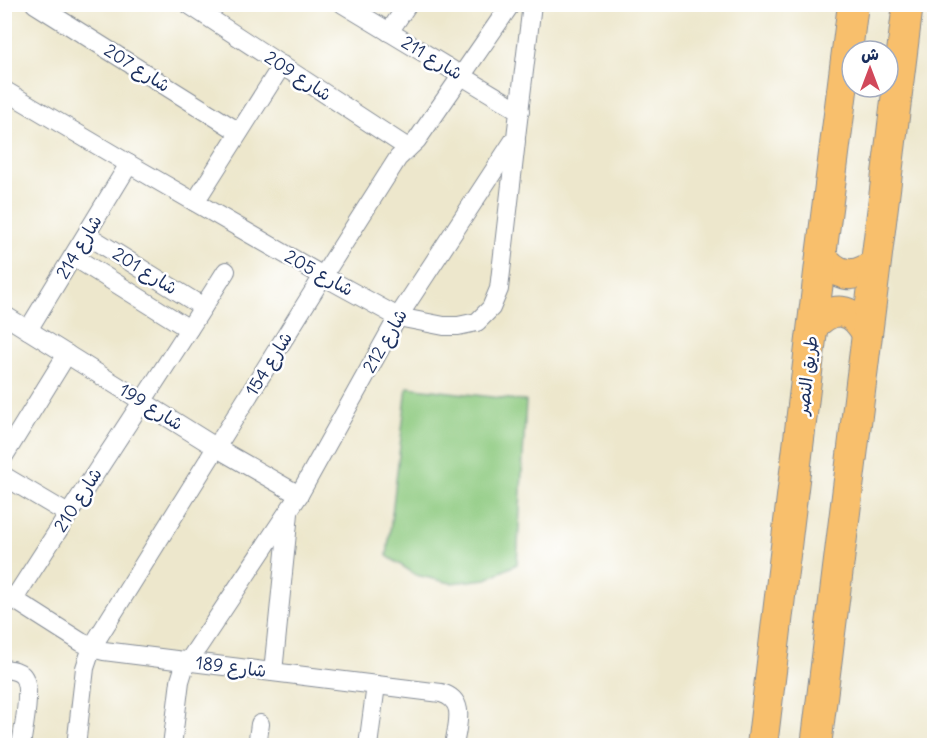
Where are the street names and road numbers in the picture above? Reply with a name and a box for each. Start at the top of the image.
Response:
street label: شارع 211 [397,30,467,86]
street label: شارع 207 [99,38,175,98]
street label: شارع 209 [260,45,336,107]
street label: شارع 214 [51,211,107,283]
street label: شارع 201 [108,242,182,300]
street label: شارع 205 [280,244,358,302]
street label: شارع 212 [357,305,413,377]
street label: شارع 154 [240,327,298,401]
street label: طريق النصر [790,334,823,418]
street label: شارع 199 [114,378,188,436]
street label: شارع 210 [48,463,108,537]
street label: شارع 189 [194,651,268,683]

